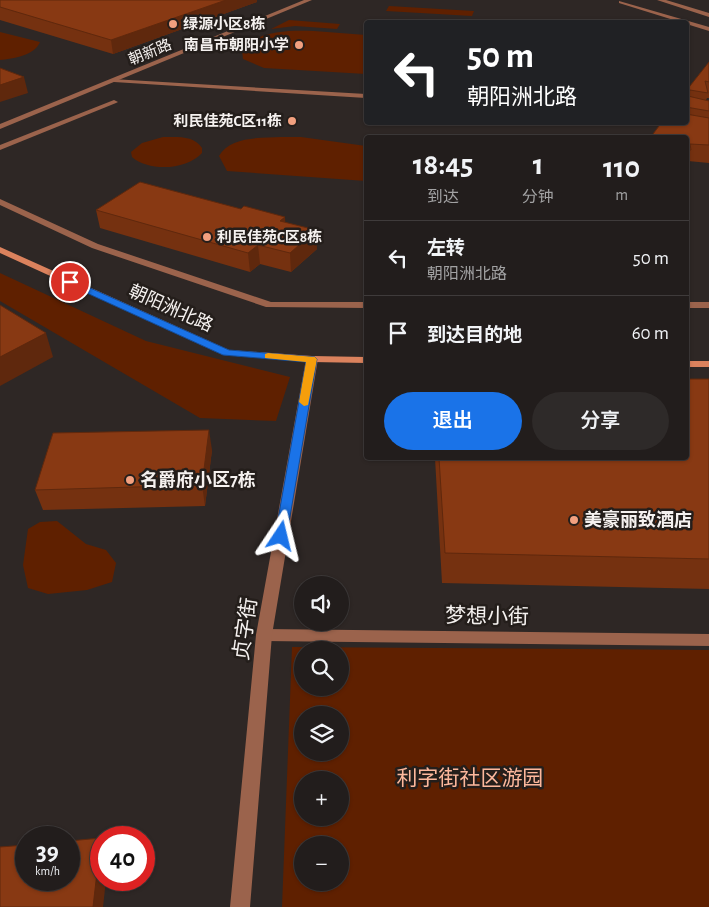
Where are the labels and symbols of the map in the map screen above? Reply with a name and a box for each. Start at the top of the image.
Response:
place label: 绿源小区8栋 [183,15,265,32]
marker: 绿源小区8栋 [167,18,179,30]
street label: 朝新路 [126,36,174,68]
place label: 南昌市朝阳小学 [184,36,289,53]
marker: 南昌市朝阳小学 [293,39,305,51]
place label: 利民佳苑C区11栋 [173,112,282,129]
marker: 利民佳苑C区11栋 [286,115,298,127]
place label: 利民佳苑C区8栋 [217,228,322,245]
marker: 利民佳苑C区8栋 [201,231,213,243]
pin [49,261,91,303]
street label: 朝阳洲北路 [126,281,216,335]
place label: 名爵府小区7栋 [140,470,256,490]
marker: 名爵府小区7栋 [124,474,136,486]
position arrow [254,509,306,561]
place label: 美豪丽致酒店 [584,509,692,530]
marker: 美豪丽致酒店 [568,514,580,526]
street label: 贞字街 [230,596,260,662]
street label: 梦想小街 [445,604,529,628]
park label: 利字街社区游园 [397,767,544,789]
speed limit sign: 40 [90,826,155,891]

